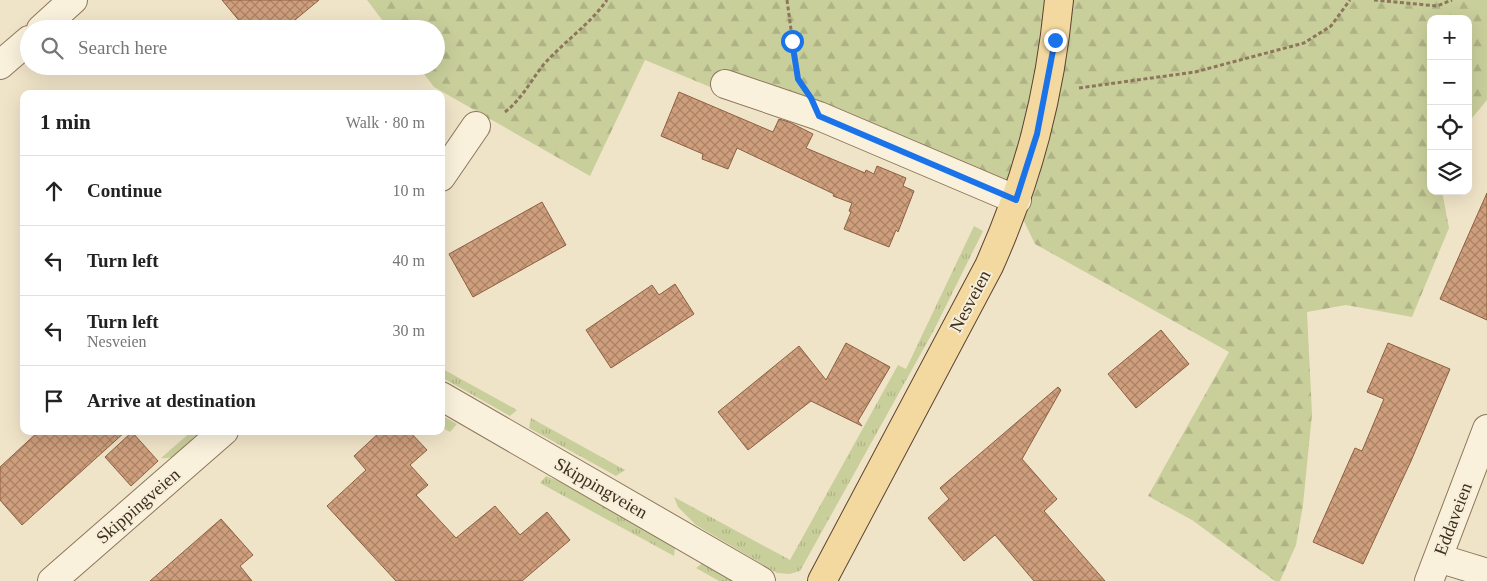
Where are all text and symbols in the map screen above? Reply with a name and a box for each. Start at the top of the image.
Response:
map controls [1427,15,1472,195]
button: + [1427,15,1472,60]
search box [20,20,445,75]
route end [1044,29,1067,52]
route start [781,30,804,53]
icon: search [38,34,66,62]
text: Search here [78,37,167,58]
button: − [1427,60,1472,105]
button: locate [1427,105,1472,150]
text: 1 min [40,110,91,134]
text: Walk · 80 m [346,114,425,131]
button: layers [1427,150,1472,195]
icon: ahead [40,177,68,205]
text: Continue [87,180,162,201]
text: 10 m [393,182,425,199]
icon: left [40,247,68,275]
text: Turn left [87,250,159,271]
text: 40 m [393,252,425,269]
street label: Nesveien [945,267,995,335]
text: Turn left [87,311,159,332]
icon: left [40,317,68,345]
text: 30 m [393,322,425,339]
text: Nesveien [87,333,147,350]
icon: arrive [40,387,68,415]
text: Arrive at destination [87,390,256,411]
street label: Skippingveien [551,453,651,523]
street label: Skippingveien [92,464,184,548]
street label: Eddaveien [1430,480,1476,558]

